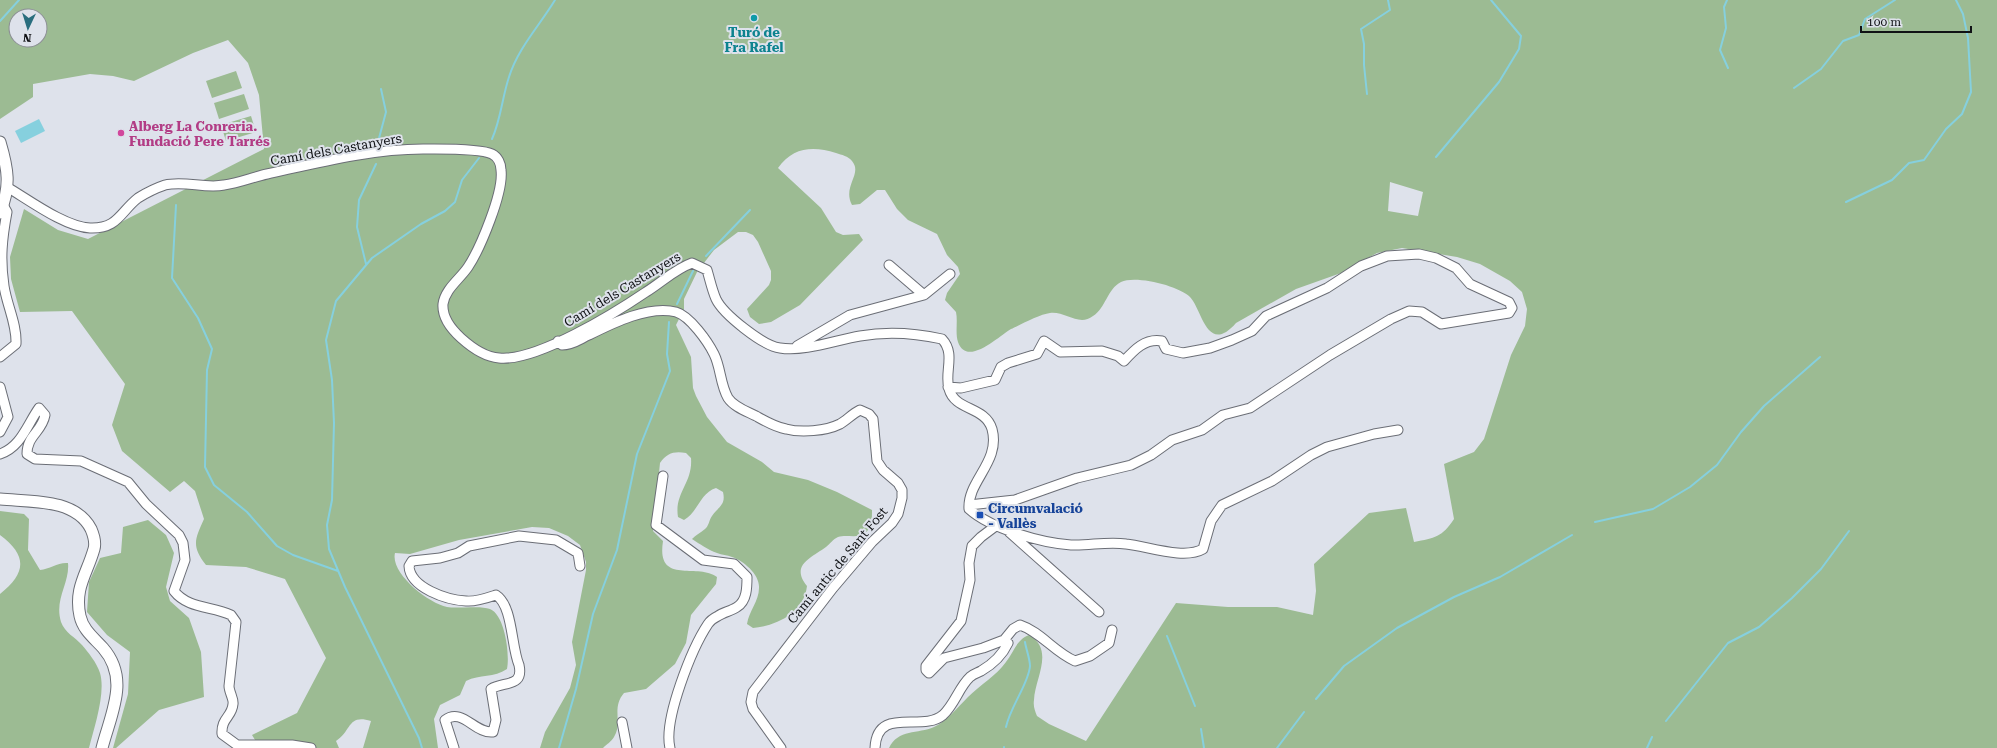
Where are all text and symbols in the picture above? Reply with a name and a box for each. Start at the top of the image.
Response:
north arrow [8,8,48,48]
scale bar [1861,8,1971,34]
marker: Turó de Fra Rafel [749,13,759,23]
text: 100 m [1867,15,1901,29]
place label: Turó de Fra Rafel [724,25,784,55]
text: N [22,31,32,44]
place label: Alberg La Conreria. Fundació Pere Tarrés [129,119,270,149]
marker: Alberg La Conreria. Fundació Pere Tarrés [116,128,126,138]
street label: Camí dels Castanyers [269,131,403,168]
street label: Camí dels Castanyers [561,249,683,330]
place label: Circumvalació - Vallès [988,501,1083,531]
street label: Camí antic de Sant Fost [784,504,891,627]
marker: Circumvalació - Vallès [975,510,985,520]

